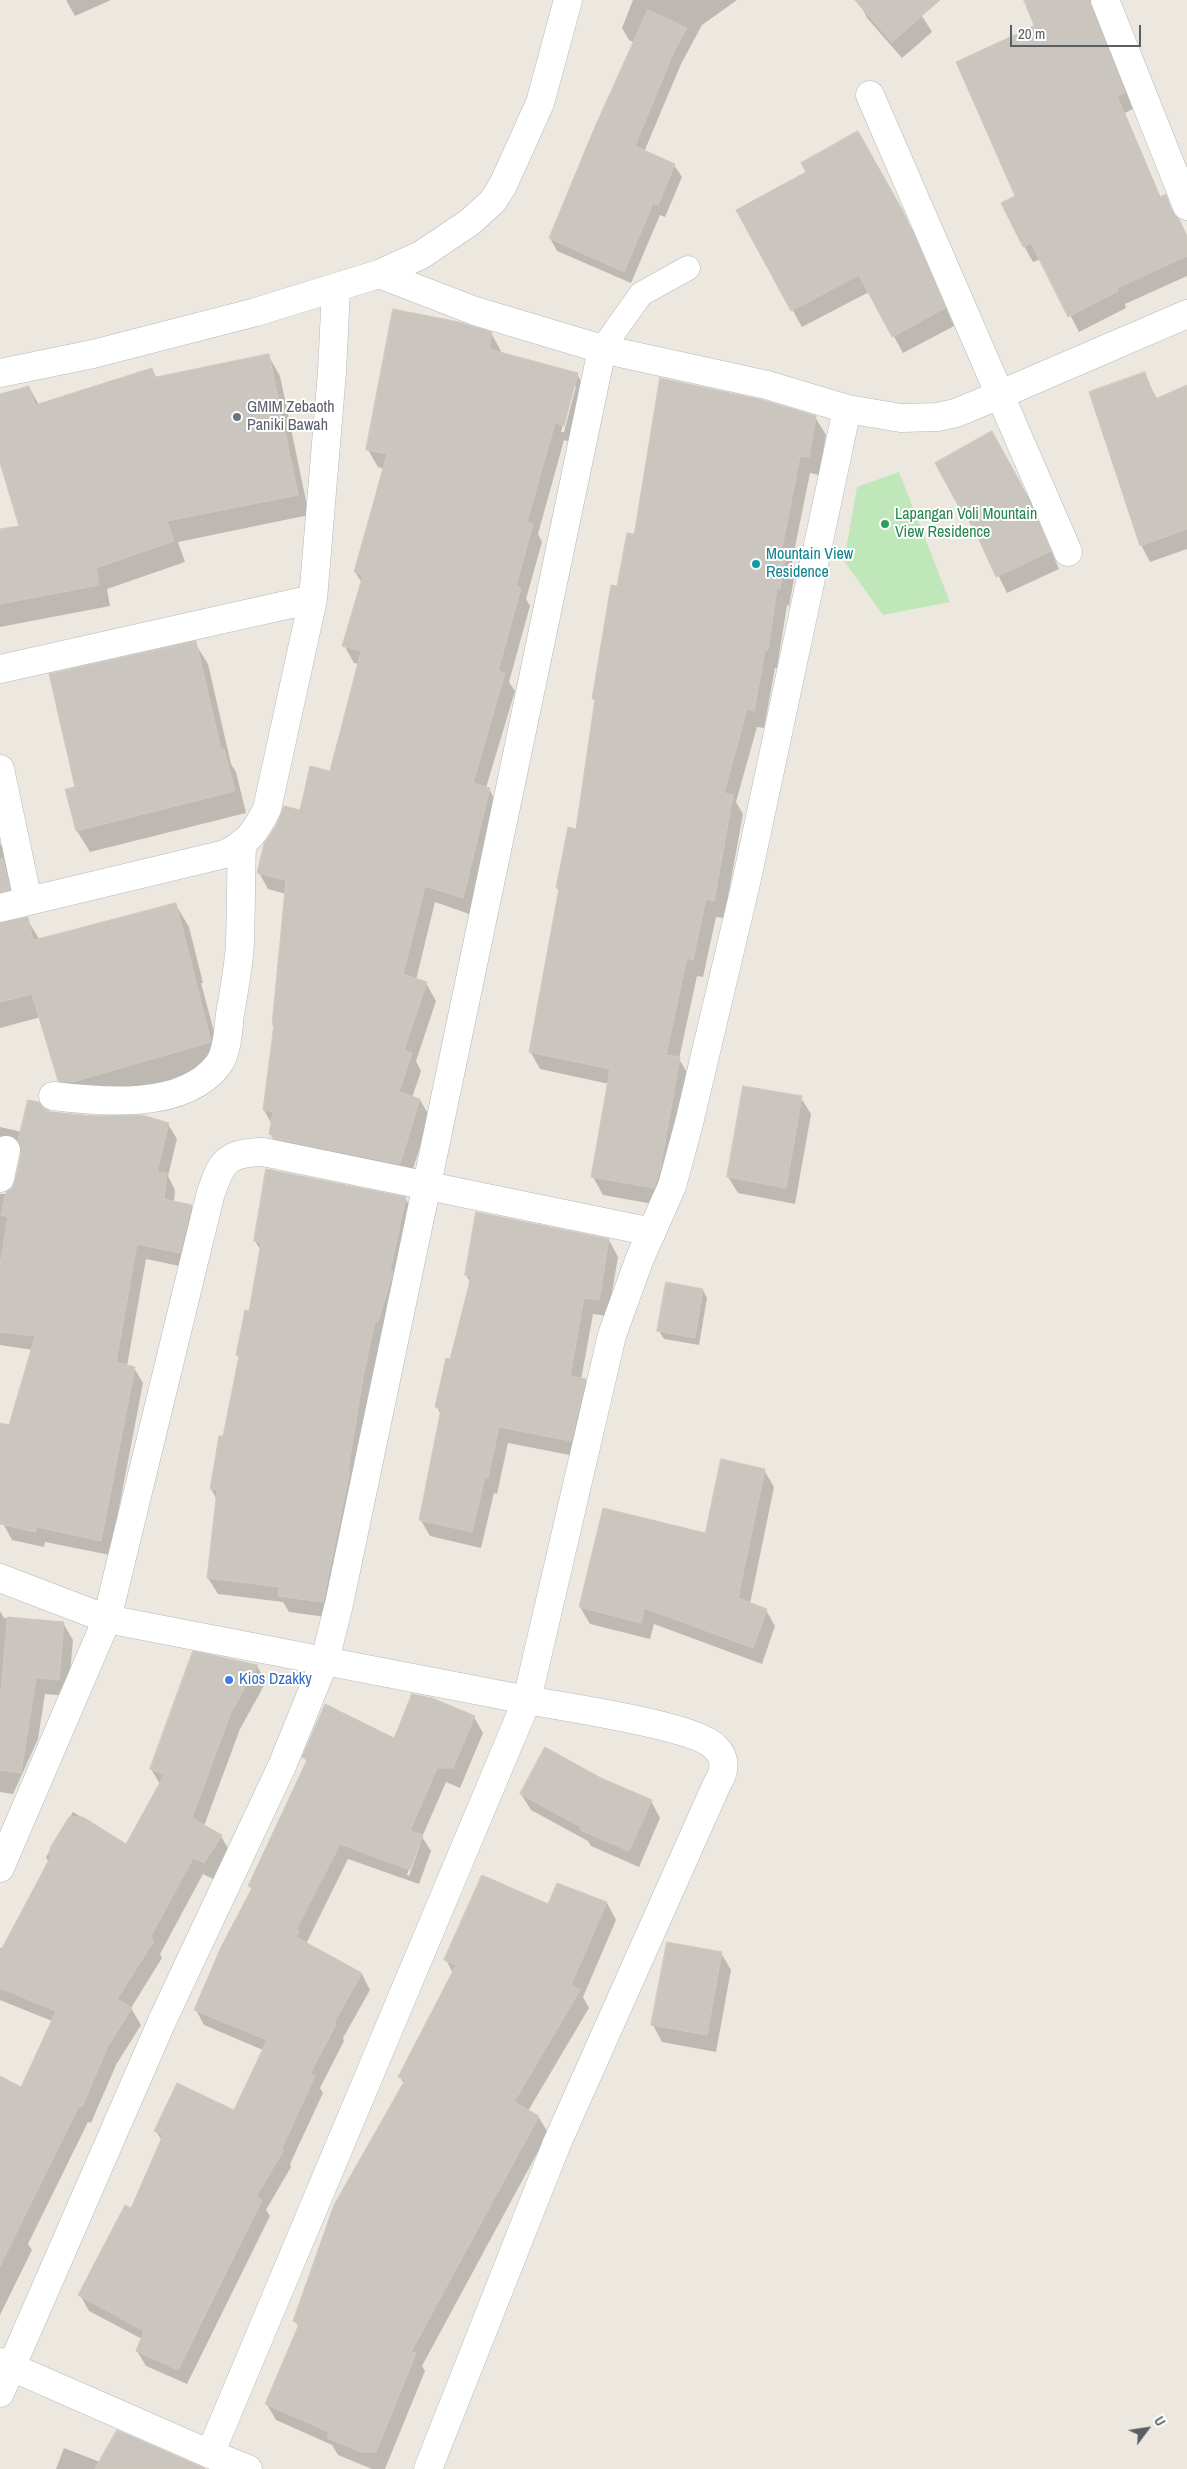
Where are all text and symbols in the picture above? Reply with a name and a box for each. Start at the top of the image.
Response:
scale bar [1012,15,1143,47]
text: 20 m [1018,23,1045,44]
place label: GMIM Zebaoth Paniki Bawah [247,398,335,436]
marker: GMIM Zebaoth Paniki Bawah [231,411,243,423]
place label: Lapangan Voli Mountain View Residence [895,505,1037,543]
marker: Lapangan Voli Mountain View Residence [879,518,891,530]
place label: Mountain View Residence [766,545,853,583]
marker: Mountain View Residence [750,558,762,570]
place label: Kios Dzakky [239,1670,312,1690]
marker: Kios Dzakky [223,1674,235,1686]
north arrow [1122,2404,1172,2454]
text: U [1150,2413,1170,2429]

